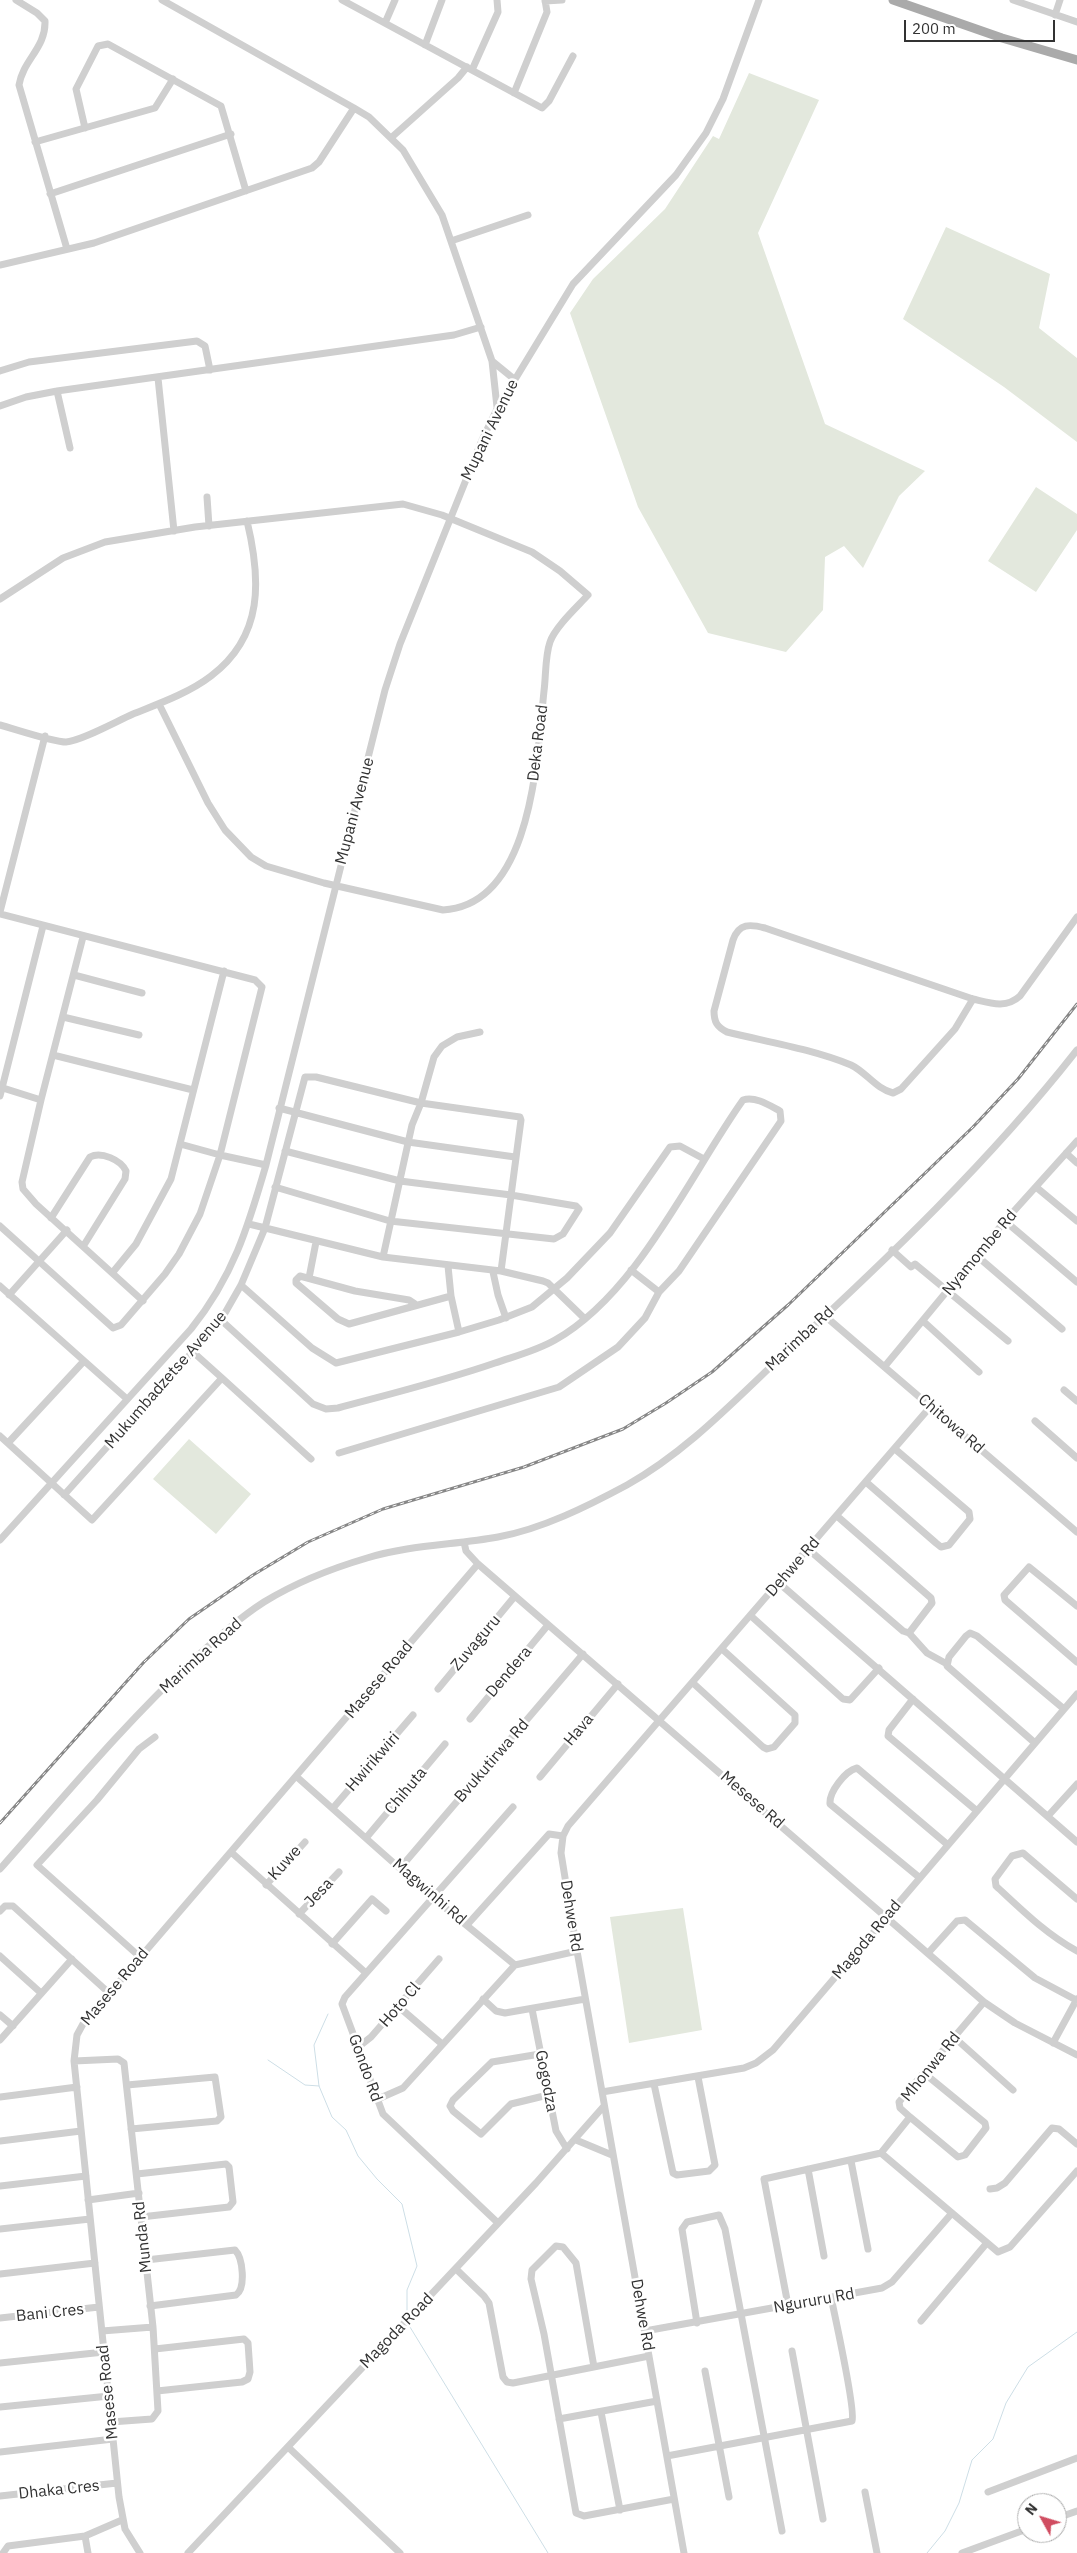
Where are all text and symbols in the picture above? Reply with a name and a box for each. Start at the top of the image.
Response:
scale bar [907,10,1058,42]
text: 200 m [912,19,956,38]
street label: Mupani Avenue [457,376,523,484]
street label: Deka Road [524,704,552,782]
street label: Mupani Avenue [331,755,379,867]
street label: Nyamombe Rd [939,1206,1021,1300]
street label: Marimba Rd [762,1303,838,1375]
street label: Mukumbadzetse Avenue [101,1307,231,1453]
street label: Chitowa Rd [914,1390,988,1458]
street label: Dehwe Rd [762,1533,824,1601]
street label: Zuvaguru [447,1611,505,1675]
street label: Marimba Road [156,1614,246,1698]
street label: Masese Road [341,1637,417,1723]
street label: Dendera [482,1642,536,1702]
street label: Hava [560,1710,598,1750]
street label: Bvukutirwa Rd [451,1715,533,1807]
street label: Hwirikwiri [342,1729,404,1795]
street label: Chihuta [381,1764,431,1818]
street label: Mesese Rd [716,1767,788,1833]
street label: Kuwe [264,1842,306,1884]
street label: Magwinhi Rd [388,1855,470,1929]
street label: Jesa [301,1874,337,1912]
street label: Dehwe Rd [556,1879,586,1953]
street label: Magoda Road [828,1897,906,1983]
street label: Masese Road [77,1944,153,2030]
street label: Hoto Cl [375,1979,425,2031]
street label: Mhonwa Rd [897,2028,965,2106]
street label: Gondo Rd [344,2032,386,2104]
street label: Gogodza [531,2048,561,2114]
street label: Munda Rd [130,2200,156,2274]
street label: Dehwe Rd [626,2278,658,2352]
street label: Ngururu Rd [772,2284,856,2318]
street label: Magoda Road [356,2289,438,2373]
street label: Bani Cres [15,2300,85,2326]
street label: Masese Road [93,2344,123,2440]
street label: Dhaka Cres [18,2476,100,2504]
north arrow [1017,2493,1067,2543]
text: N [1021,2500,1041,2519]

